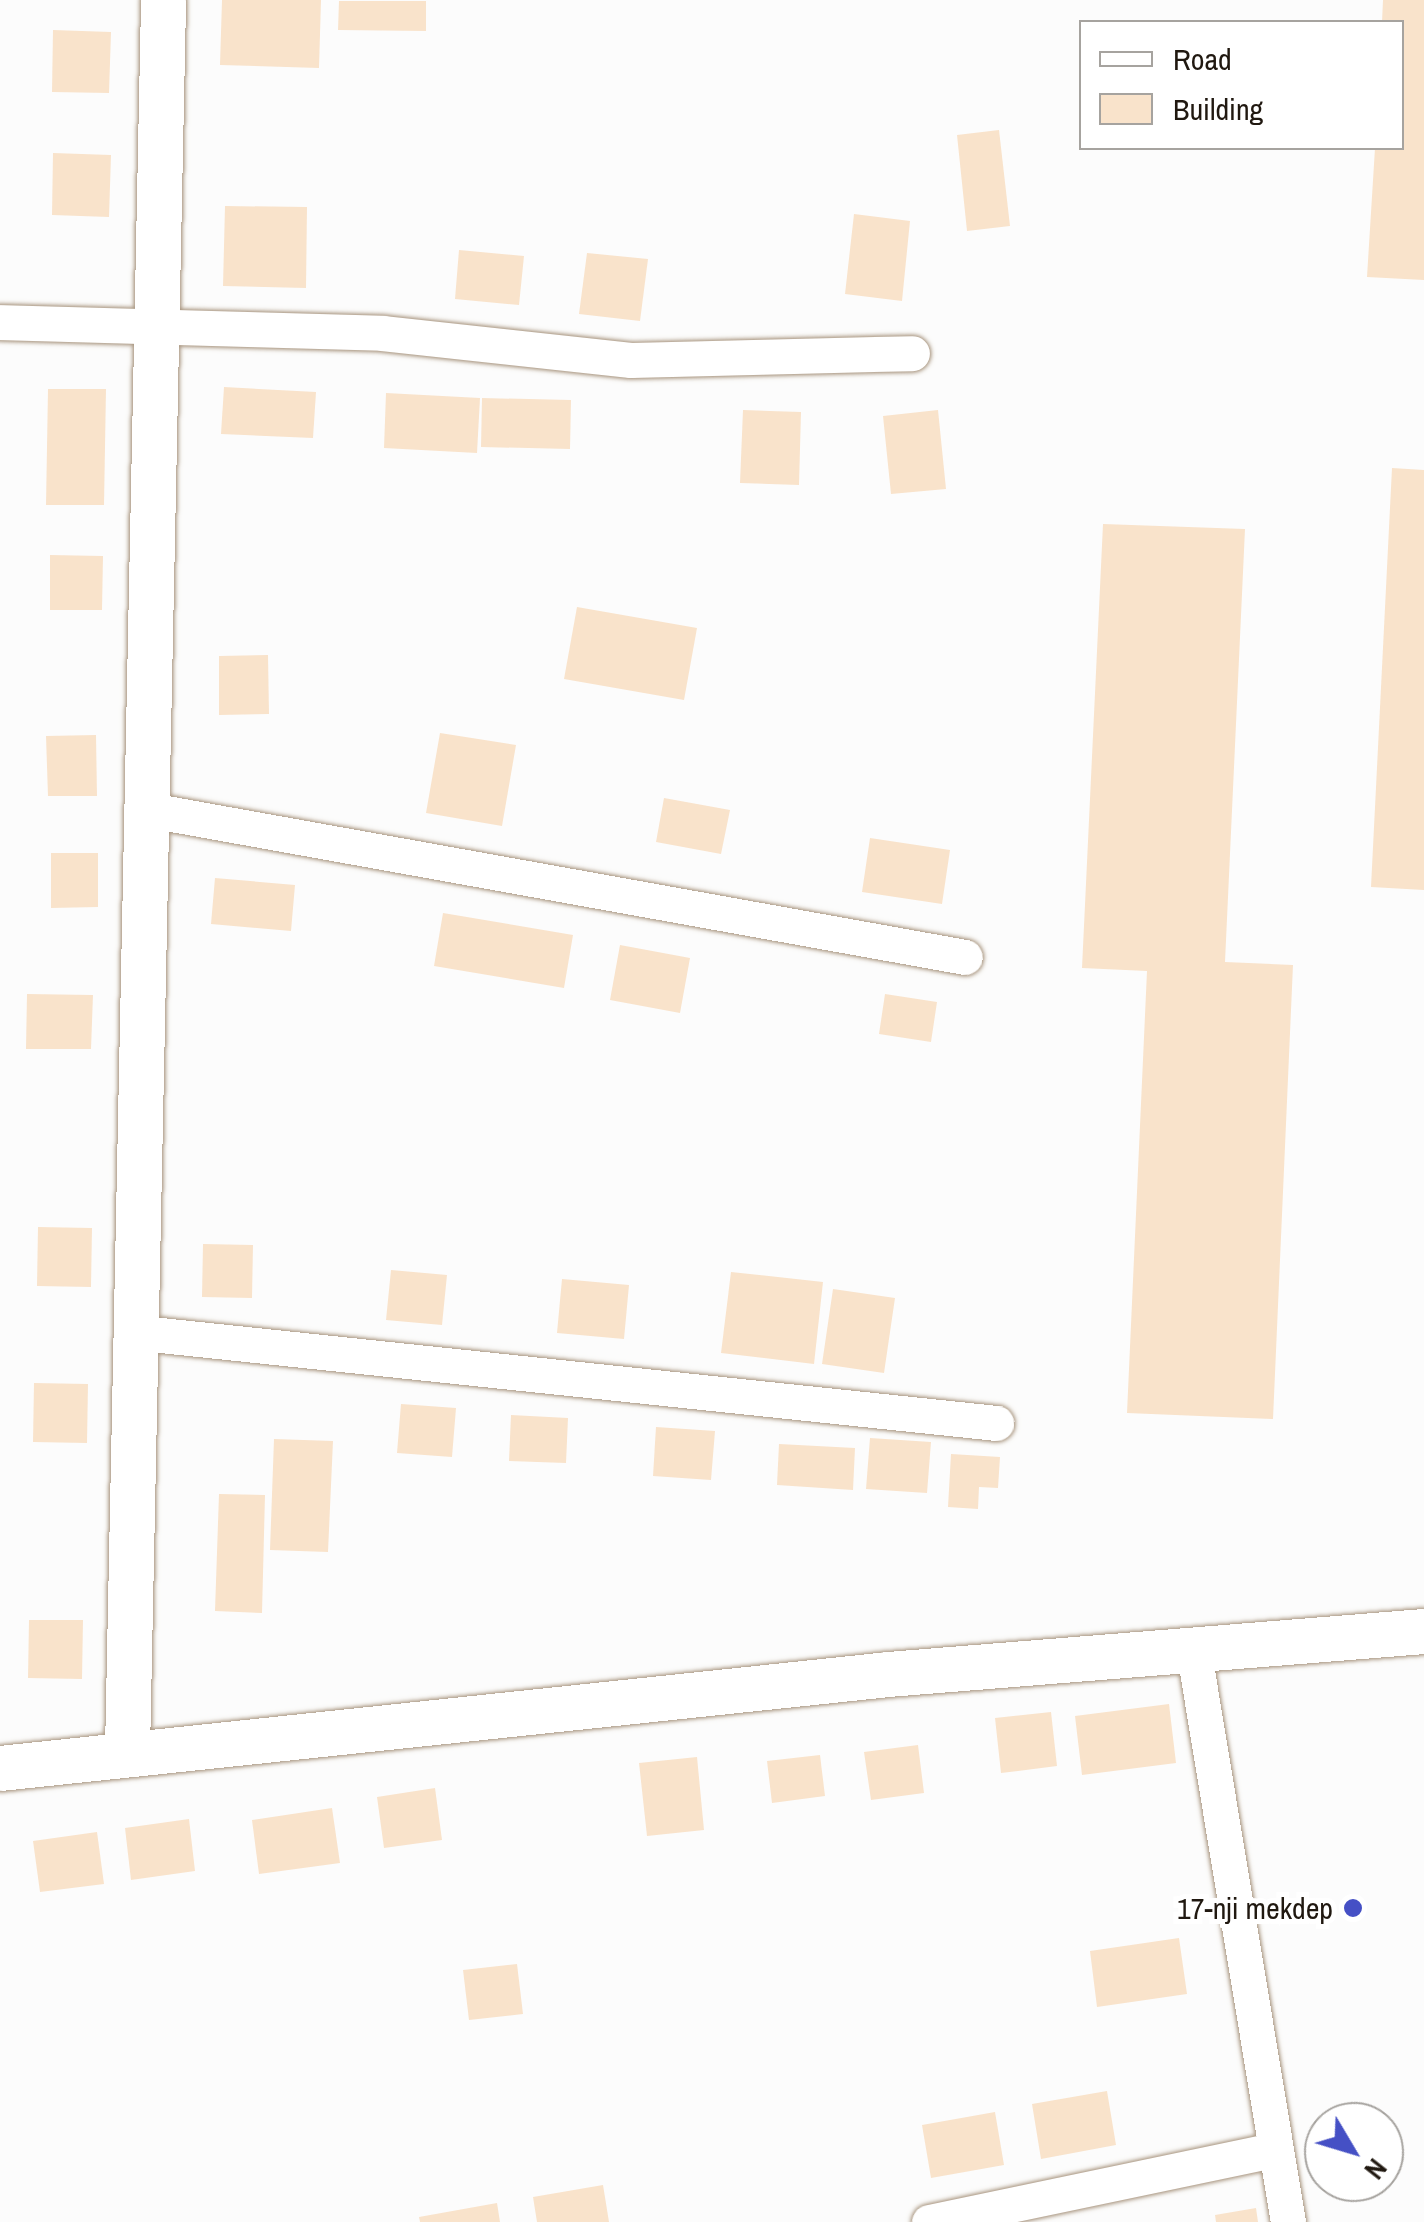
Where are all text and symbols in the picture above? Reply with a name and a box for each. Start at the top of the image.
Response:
legend [1079,20,1404,150]
text: Road [1173,39,1232,79]
text: Building [1173,89,1263,129]
place label: 17-nji mekdep [1177,1890,1333,1926]
marker: 17-nji mekdep [1342,1897,1364,1919]
north arrow [1304,2102,1404,2202]
text: N [1356,2151,1396,2187]

